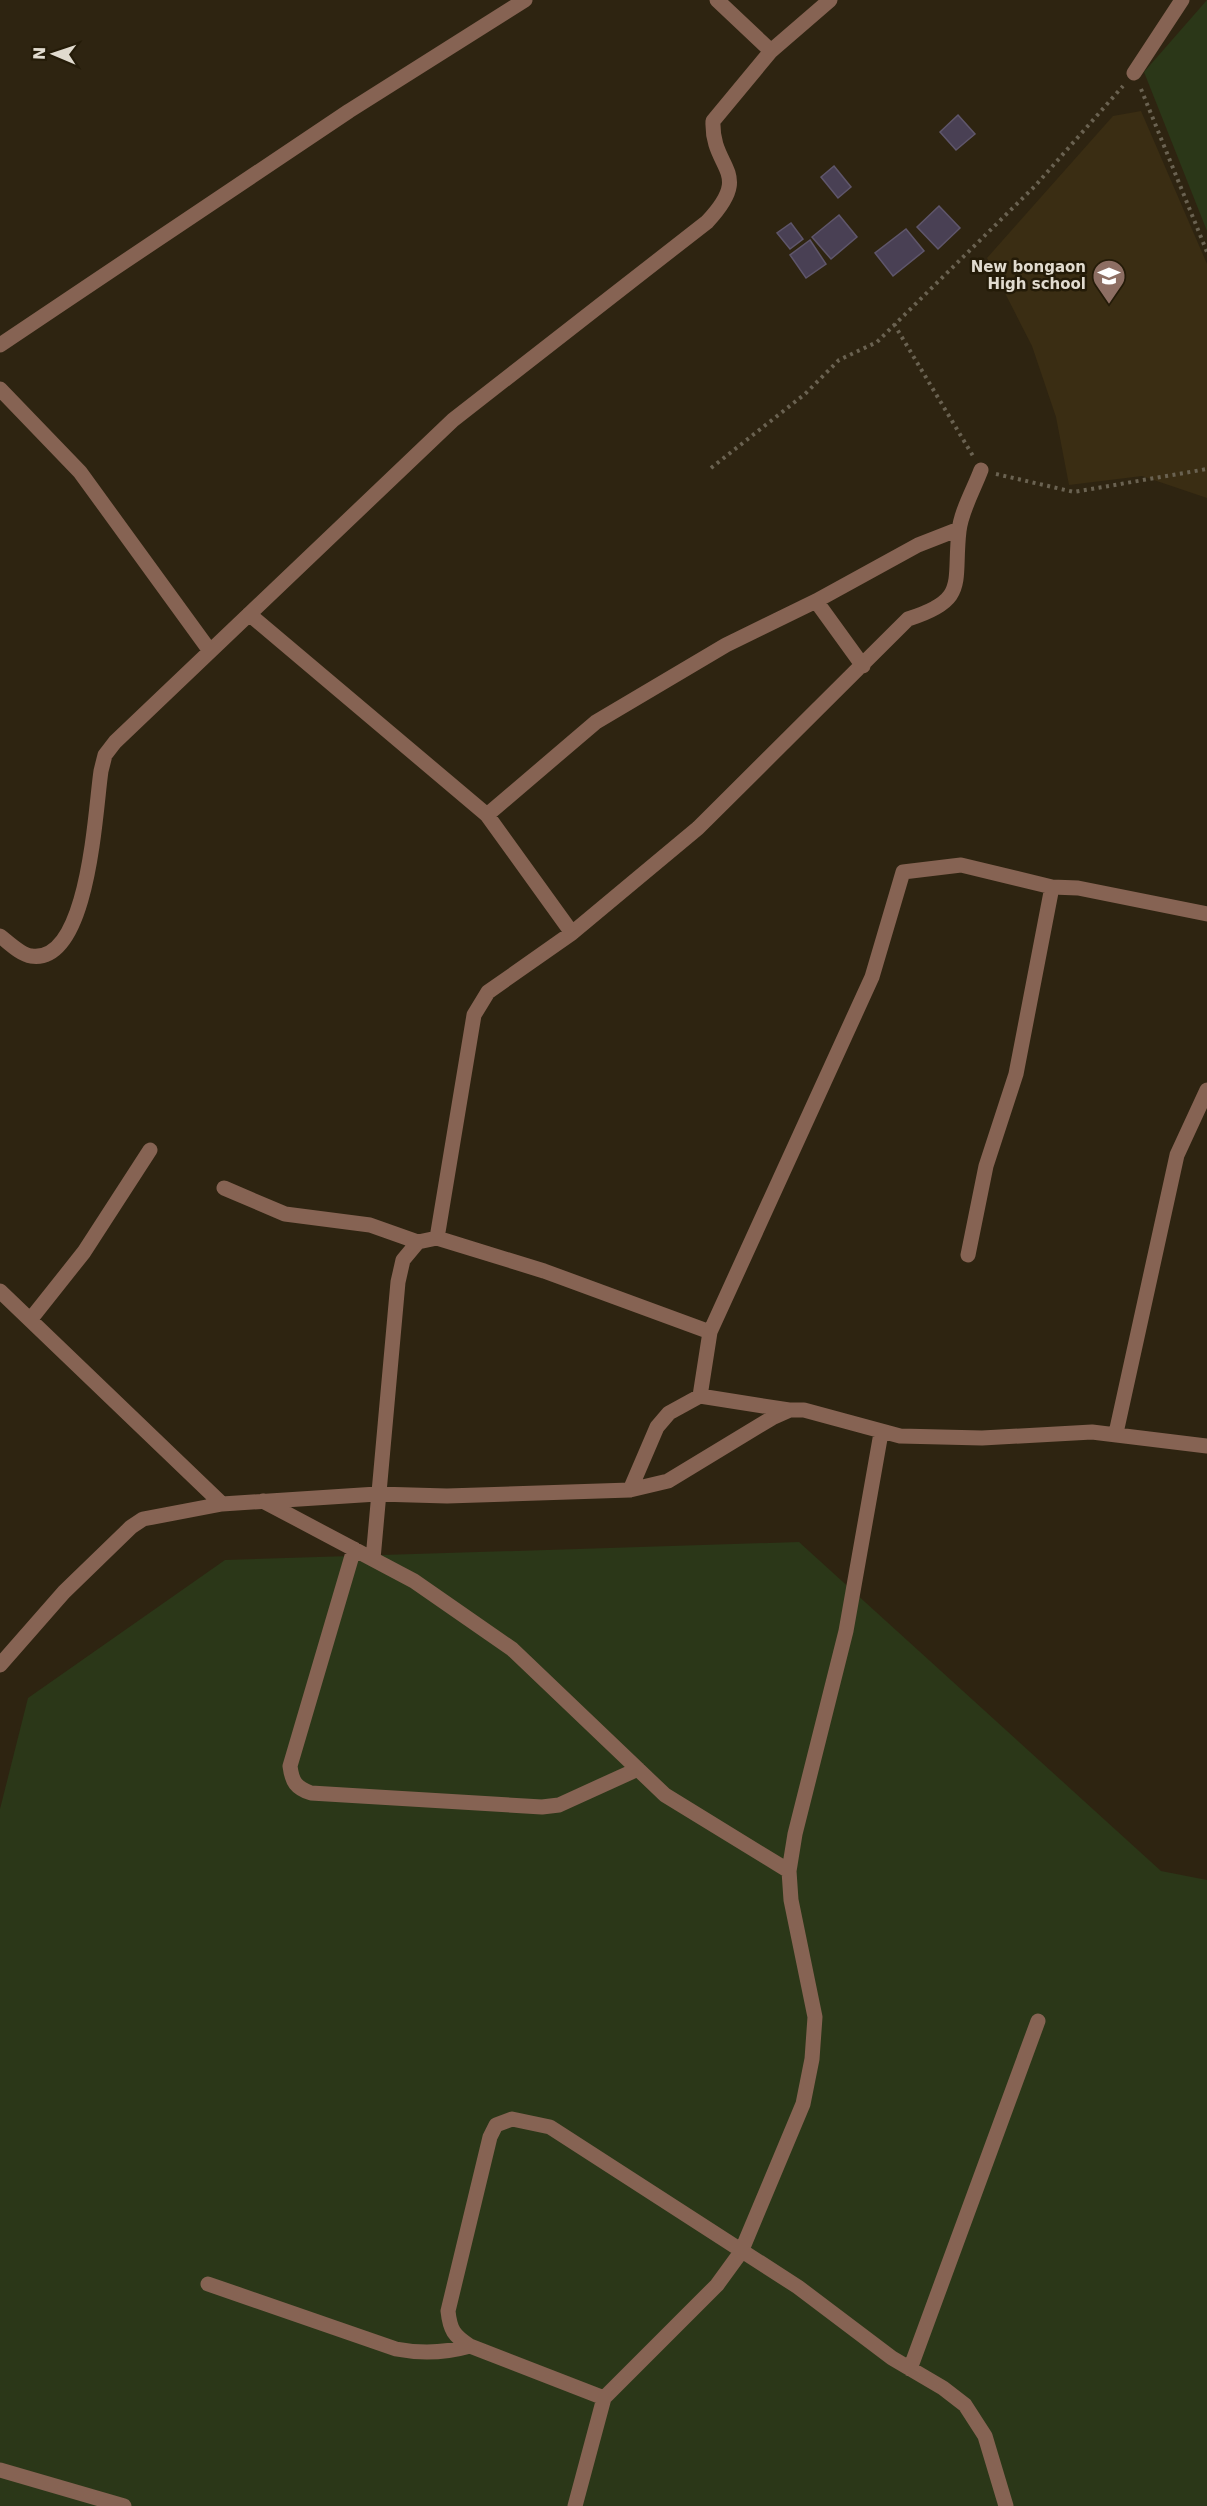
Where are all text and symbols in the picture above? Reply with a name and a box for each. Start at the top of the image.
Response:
north arrow [24,24,84,84]
text: N [30,46,49,61]
place label: New bongaon High school [971,258,1086,293]
school or university icon: New bongaon High school [1091,258,1127,305]

